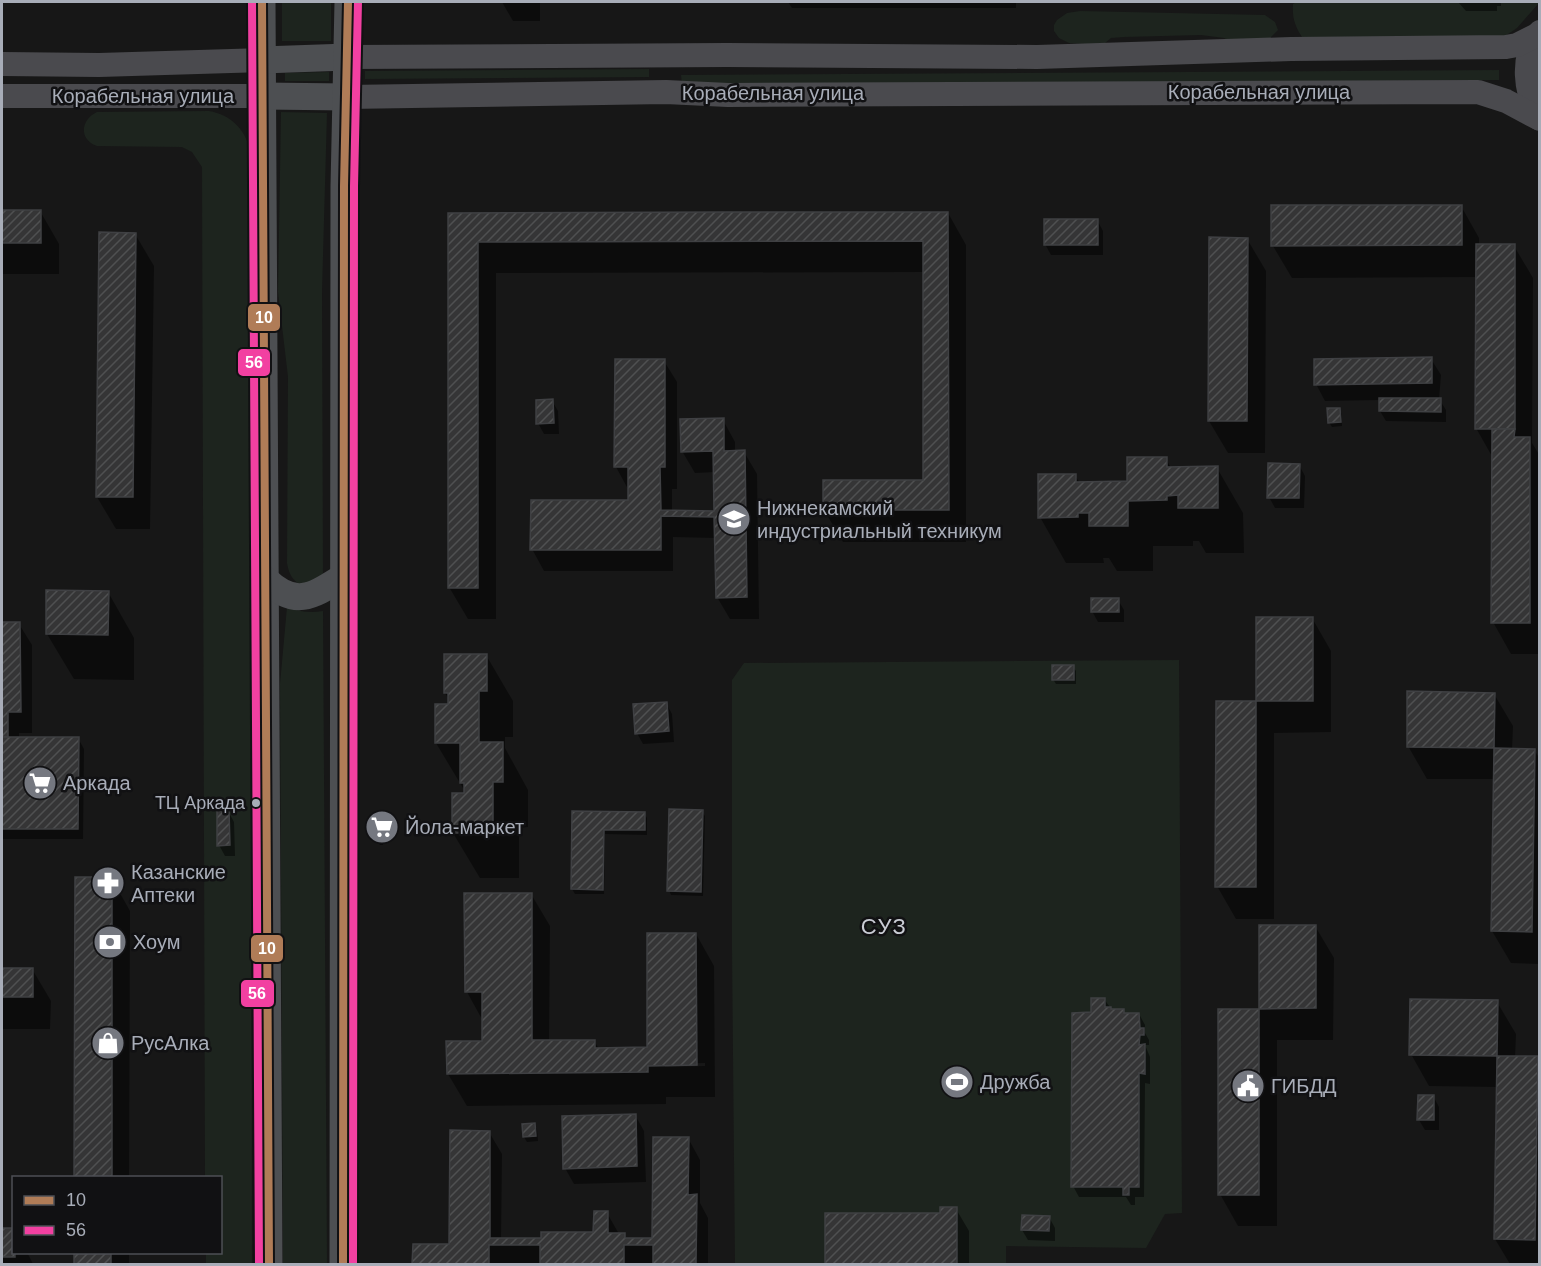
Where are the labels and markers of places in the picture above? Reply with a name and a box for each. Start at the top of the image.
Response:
place label: Нижнекамский индустриальный техникум [757,497,1002,542]
school or university icon: Нижнекамский индустриальный техникум [716,501,752,537]
supermarket icon: Аркада [22,765,58,801]
place label: Аркада [63,772,131,794]
place label: ТЦ Аркада [155,793,246,813]
marker: ТЦ Аркада [250,797,262,809]
supermarket icon: Йола-маркет [364,809,400,845]
place label: Йола-маркет [405,815,524,838]
place label: Казанские Аптеки [131,861,226,906]
pharmacy icon: Казанские Аптеки [90,865,126,901]
bank icon: Хоум [92,924,128,960]
place label: Хоум [133,931,181,953]
shop icon: РусАлка [90,1025,126,1061]
place label: РусАлка [131,1032,210,1054]
sports icon: Дружба [939,1064,975,1100]
public building icon: ГИБДД [1230,1068,1266,1104]
place label: Дружба [980,1071,1051,1093]
place label: ГИБДД [1271,1075,1337,1097]

